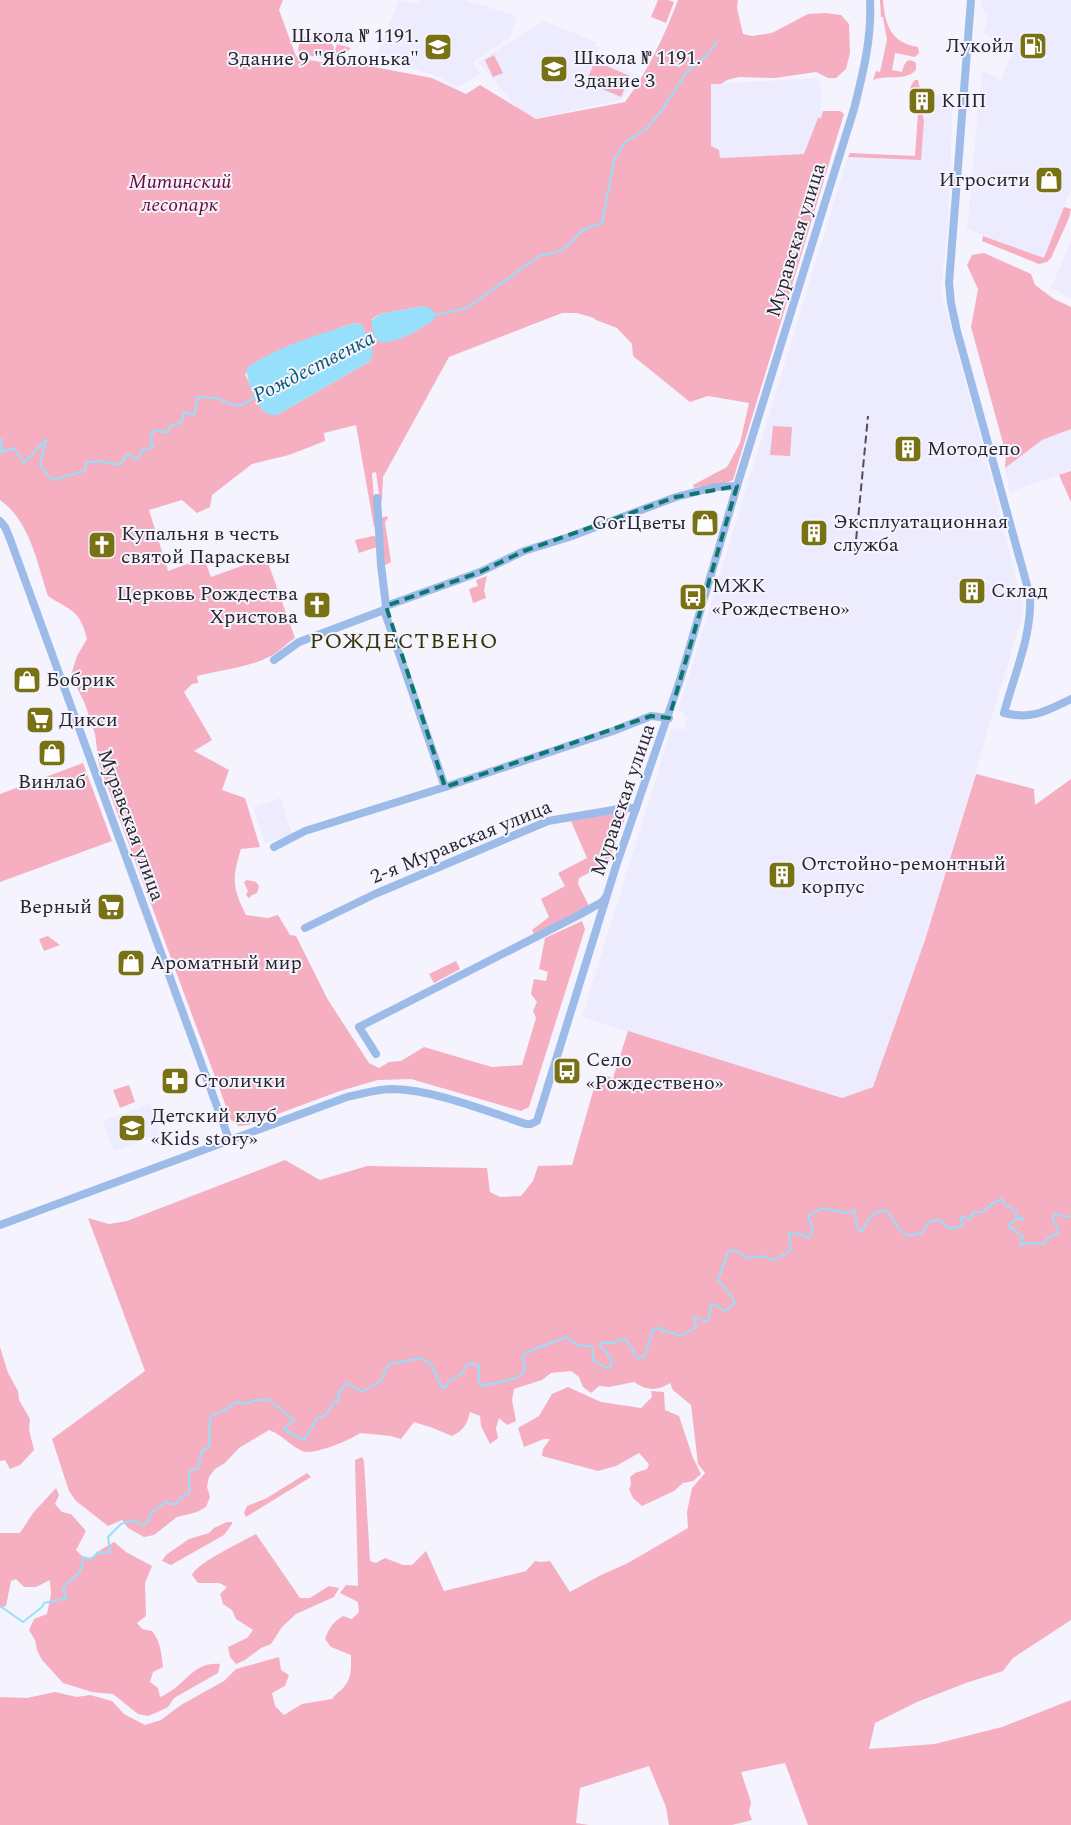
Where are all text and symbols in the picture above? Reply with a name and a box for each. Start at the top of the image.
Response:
place label: Школа № 1191. Здание 9 "Яблонька" [227,21,419,74]
place label: Лукойл [946,31,1014,61]
fuel station icon: Лукойл [1018,31,1048,61]
school or university icon: Школа № 1191. Здание 9 "Яблонька" [423,32,453,62]
place label: Школа № 1191. Здание 3 [573,43,701,96]
school or university icon: Школа № 1191. Здание 3 [539,54,569,84]
building icon: КПП [907,86,937,116]
place label: КПП [941,86,987,116]
street label: Муравская улица [758,159,834,321]
place label: Игросити [939,165,1030,195]
shop icon: Игросити [1034,165,1064,195]
park label: Митинский лесопарк [128,167,232,220]
water label: Рождественка [247,322,381,412]
building icon: Мотодепо [893,434,923,464]
place label: Мотодепо [927,434,1021,464]
place label: Эксплуатационная служба [833,507,1008,560]
place label: GorЦветы [592,508,686,538]
shop icon: GorЦветы [690,508,720,538]
building icon: Эксплуатационная служба [799,518,829,548]
place label: Купальня в честь святой Параскевы [121,519,290,572]
church icon: Купальня в честь святой Параскевы [87,530,117,560]
place label: МЖК «Рождествено» [712,571,850,624]
building icon: Склад [957,576,987,606]
place label: Склад [991,576,1048,606]
place label: Церковь Рождества Христова [117,579,298,632]
bus stop icon: МЖК «Рождествено» [678,582,708,612]
church icon: Церковь Рождества Христова [302,590,332,620]
district label: РОЖДЕСТВЕНО [309,625,499,658]
shop icon: Бобрик [12,665,42,695]
place label: Бобрик [46,665,116,695]
supermarket icon: Дикси [25,705,55,735]
place label: Дикси [59,705,118,735]
street label: Муравская улица [583,719,663,880]
shop icon: Винлаб [37,738,67,768]
street label: Муравская улица [90,745,172,905]
place label: Винлаб [18,767,86,797]
street label: 2-я Муравская улица [366,792,556,892]
place label: Отстойно-ремонтный корпус [801,849,1006,902]
building icon: Отстойно-ремонтный корпус [767,860,797,890]
place label: Верный [19,892,92,922]
supermarket icon: Верный [96,892,126,922]
shop icon: Ароматный мир [116,948,146,978]
place label: Ароматный мир [150,948,302,978]
place label: Село «Рождествено» [586,1045,724,1098]
bus stop icon: Село «Рождествено» [552,1056,582,1086]
pharmacy icon: Столички [160,1066,190,1096]
place label: Столички [194,1066,286,1096]
place label: Детский клуб «Kids story» [151,1101,277,1154]
school or university icon: Детский клуб «Kids story» [117,1113,147,1143]

